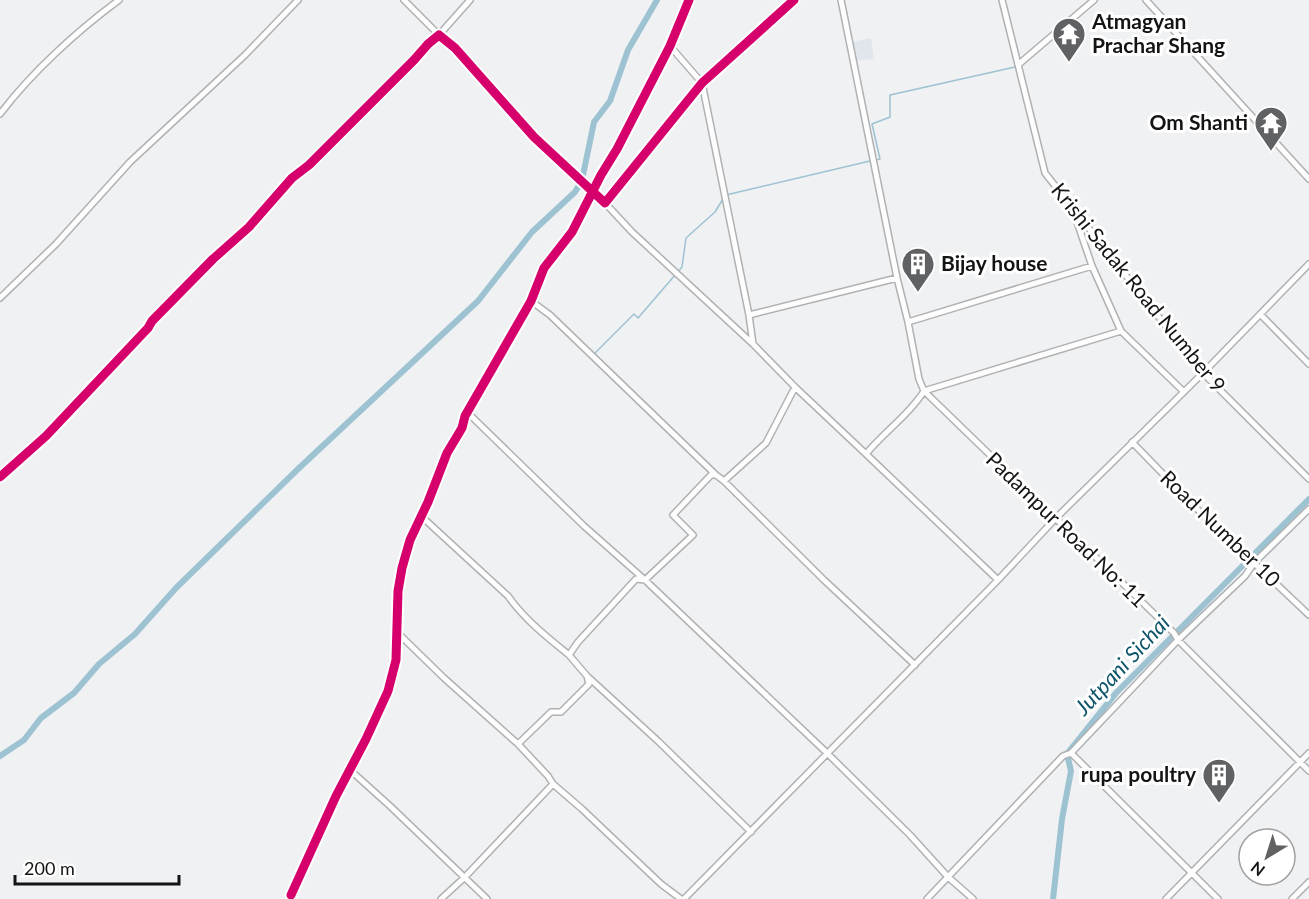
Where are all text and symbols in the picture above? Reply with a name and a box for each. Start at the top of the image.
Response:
place label: Atmagyan Prachar Shang [1091,8,1225,57]
temple icon: Atmagyan Prachar Shang [1051,16,1087,63]
temple icon: Om Shanti [1253,105,1289,152]
place label: Om Shanti [1149,109,1248,134]
street label: Krishi Sadak Road Number 9 [1047,177,1231,397]
building icon: Bijay house [900,246,936,293]
place label: Bijay house [941,250,1048,275]
street label: Padampur Road No: 11 [982,446,1152,612]
street label: Road Number 10 [1156,465,1286,591]
water label: Jutpani Sichai [1068,609,1175,721]
building icon: rupa poultry [1201,757,1237,804]
place label: rupa poultry [1081,761,1197,786]
north arrow [1237,827,1297,887]
scale bar [15,848,178,886]
text: 200 m [24,857,75,879]
text: N [1247,858,1268,880]

